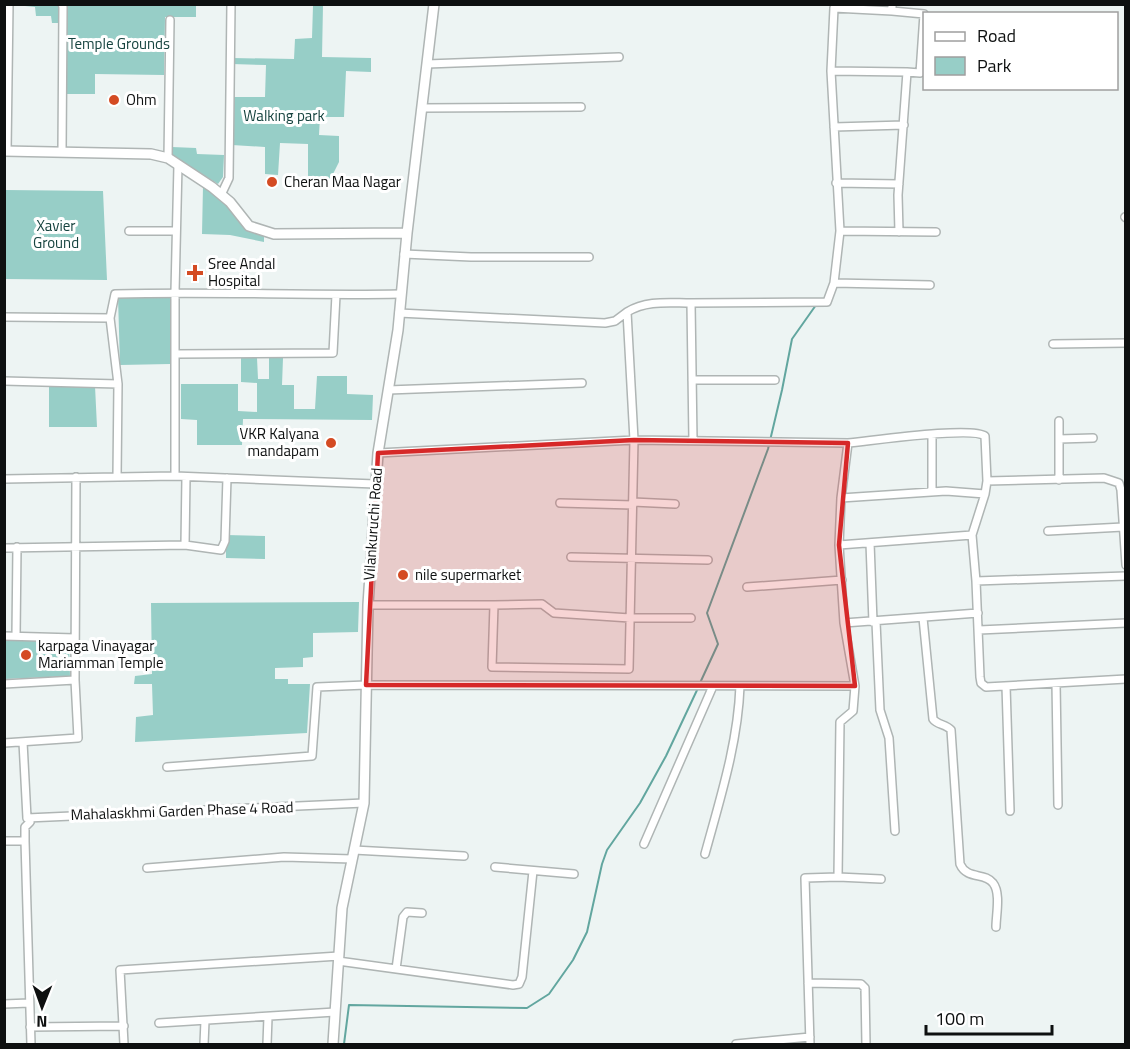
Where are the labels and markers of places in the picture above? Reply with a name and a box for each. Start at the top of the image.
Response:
place label: Ohm [126,88,157,111]
marker: Ohm [107,93,121,107]
place label: Cheran Maa Nagar [284,170,401,193]
marker: Cheran Maa Nagar [265,175,279,189]
place label: Sree Andal Hospital [208,252,276,292]
marker: Sree Andal Hospital [186,264,204,282]
place label: VKR Kalyana mandapam [239,422,319,462]
marker: VKR Kalyana mandapam [324,436,338,450]
place label: nile supermarket [415,563,522,586]
marker: nile supermarket [396,568,410,582]
place label: karpaga Vinayagar Mariamman Temple [38,634,164,674]
marker: karpaga Vinayagar Mariamman Temple [19,648,33,662]

